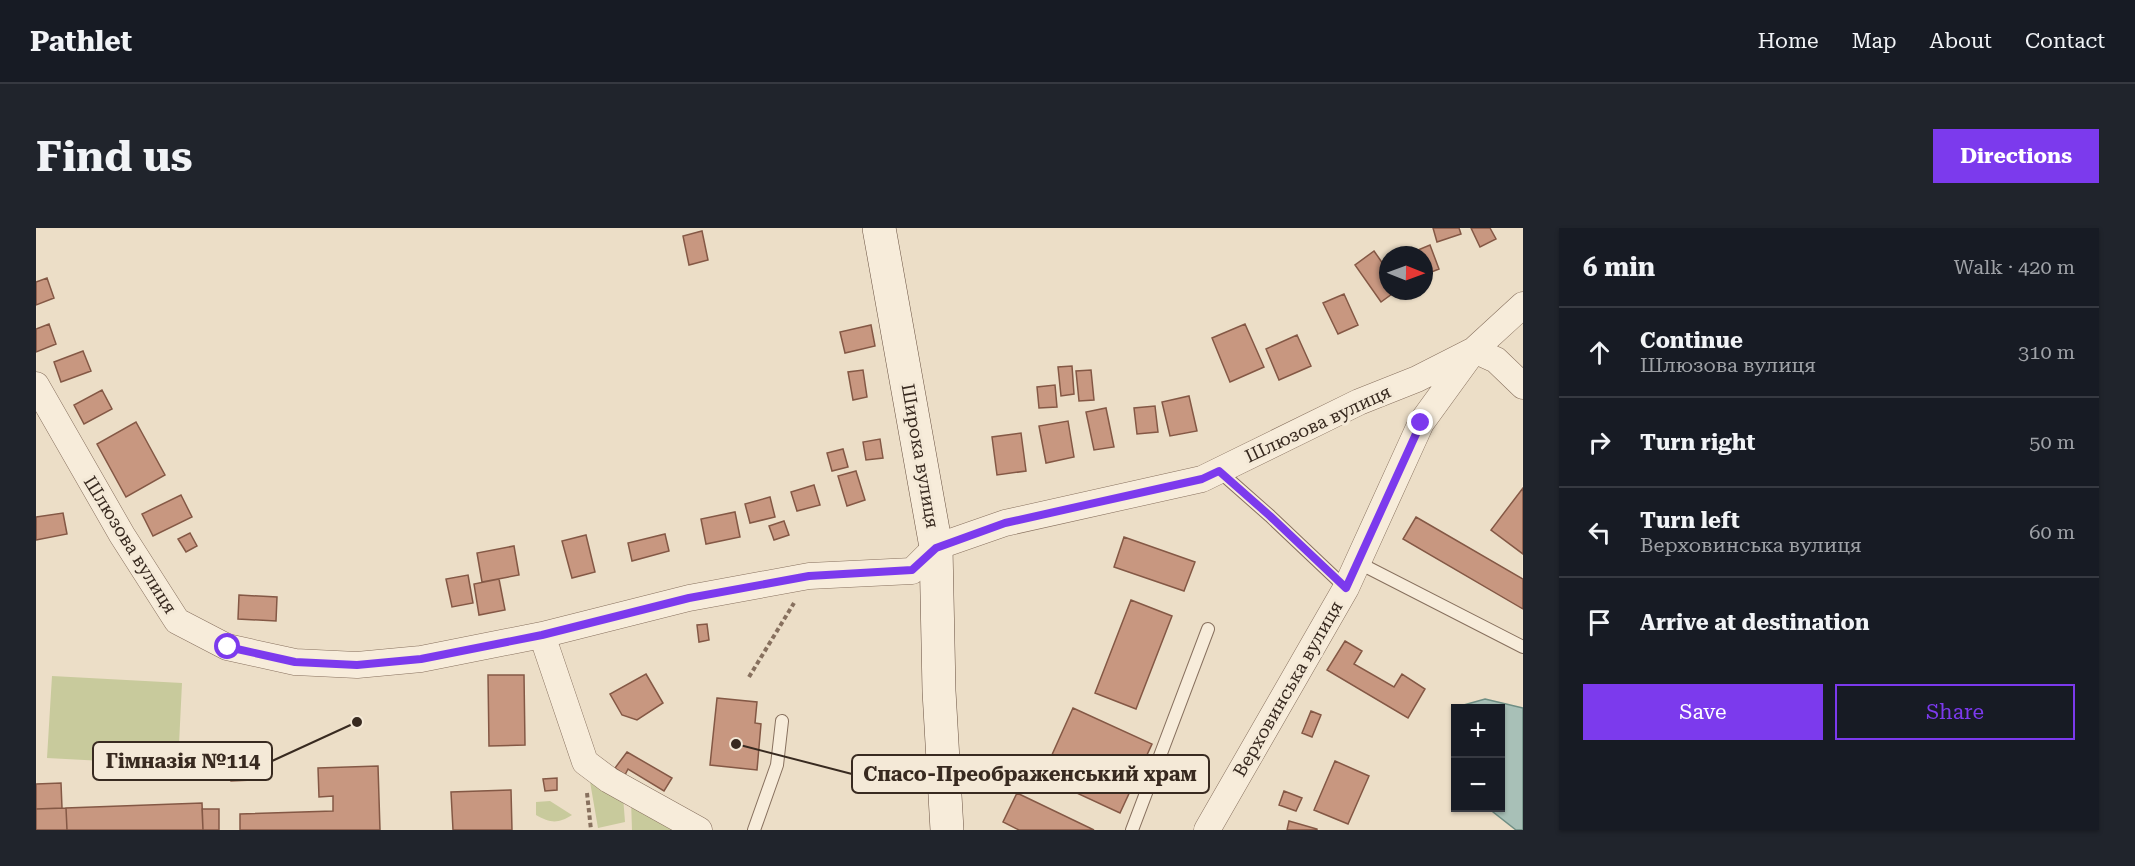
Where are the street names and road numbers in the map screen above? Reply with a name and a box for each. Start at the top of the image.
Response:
street label: Шлюзова вулиця [1242,381,1394,467]
street label: Широка вулиця [897,382,944,530]
street label: Шлюзова вулиця [80,472,181,617]
street label: Верховинська вулиця [1229,597,1347,780]

